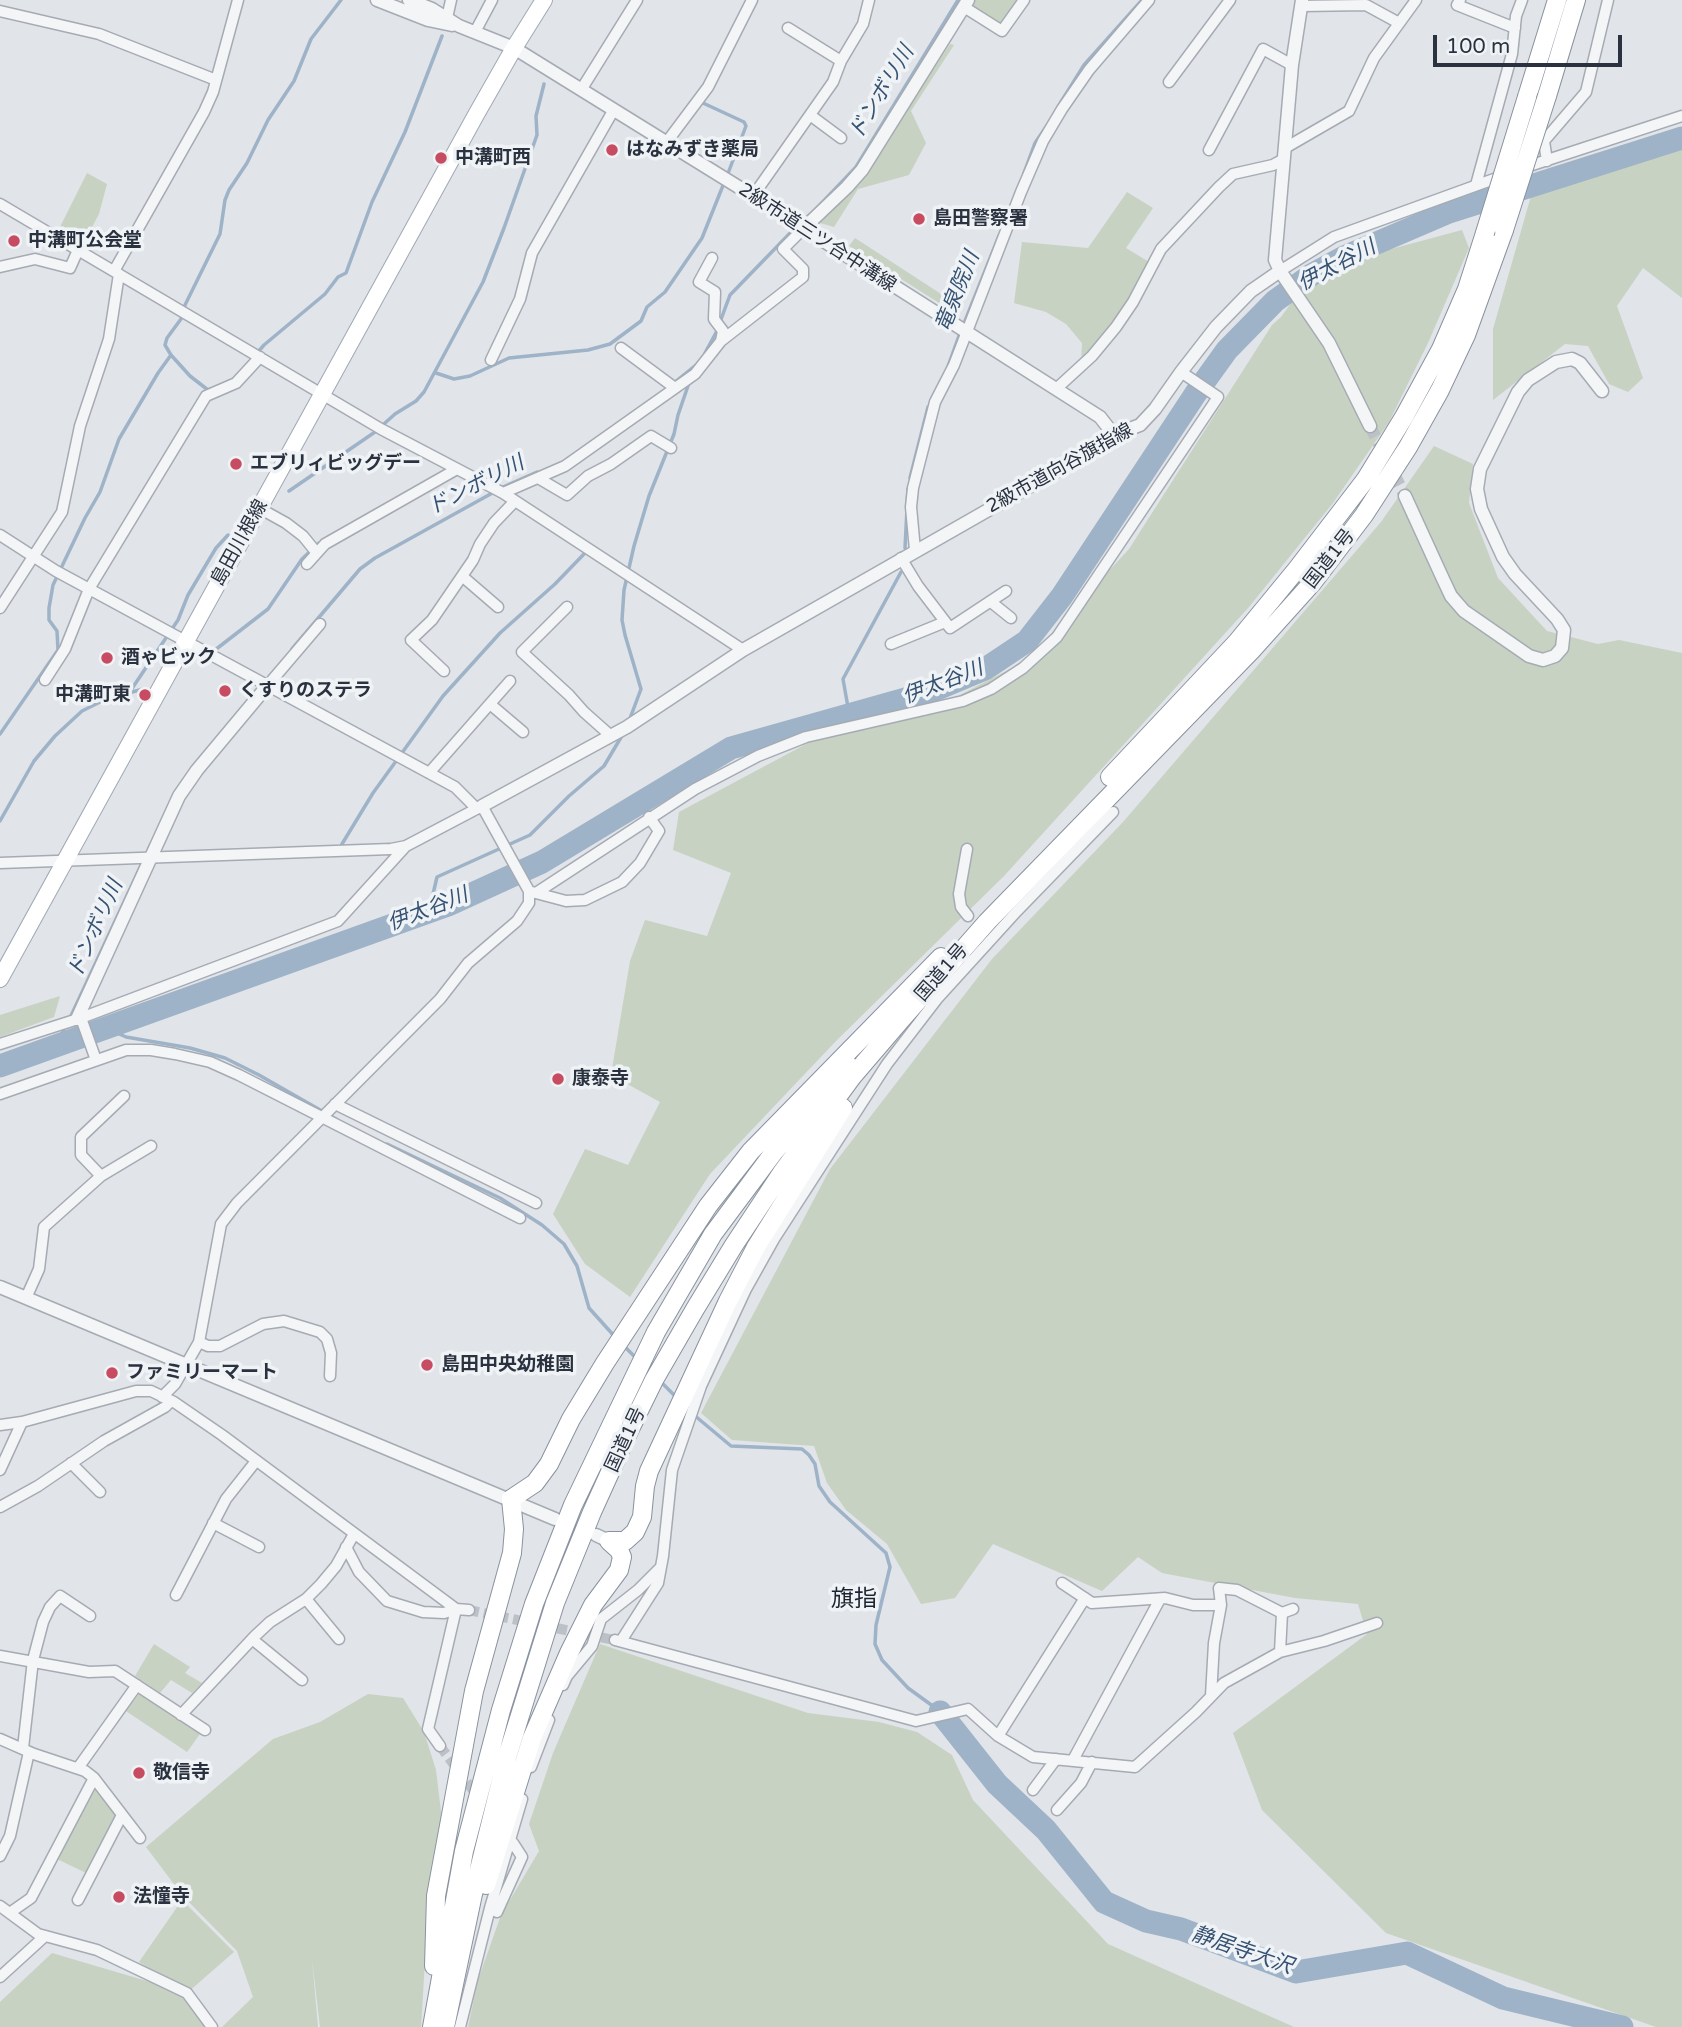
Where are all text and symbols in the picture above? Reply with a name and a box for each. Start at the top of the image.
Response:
scale bar [1437,21,1626,65]
text: 100 m [1446,34,1510,59]
water label: ドンボリ川 [844,42,920,144]
place label: はなみずき薬局 [626,139,759,161]
marker: はなみずき薬局 [604,142,620,158]
place label: 中溝町西 [455,147,531,169]
marker: 中溝町西 [433,150,449,166]
street label: 2級市道三ツ合中溝線 [734,179,900,297]
place label: 島田警察署 [933,208,1028,230]
marker: 島田警察署 [911,211,927,227]
place label: 中溝町公会堂 [28,230,142,252]
marker: 中溝町公会堂 [6,233,22,249]
water label: 伊太谷川 [1294,235,1380,297]
water label: 竜泉院川 [931,248,985,336]
street label: 2級市道向谷旗指線 [983,419,1137,519]
water label: ドンボリ川 [424,451,528,521]
place label: エブリィビッグデー [250,453,421,475]
marker: エブリィビッグデー [228,456,244,472]
street label: 島田川根線 [207,496,273,590]
street label: 国道1号 [1300,525,1360,593]
place label: 酒ゃビック [121,647,216,669]
marker: 酒ゃビック [99,650,115,666]
water label: 伊太谷川 [899,656,987,710]
place label: くすりのステラ [239,680,372,702]
marker: くすりのステラ [217,683,233,699]
place label: 中溝町東 [55,684,131,706]
marker: 中溝町東 [137,687,153,703]
water label: ドンボリ川 [63,876,129,982]
water label: 伊太谷川 [384,883,472,937]
street label: 国道1号 [911,940,973,1006]
place label: 康泰寺 [572,1068,629,1090]
marker: 康泰寺 [550,1071,566,1087]
place label: 島田中央幼稚園 [441,1354,574,1376]
marker: 島田中央幼稚園 [419,1357,435,1373]
place label: ファミリーマート [126,1362,278,1384]
marker: ファミリーマート [104,1365,120,1381]
street label: 国道1号 [601,1404,651,1476]
district label: 旗指 [831,1586,877,1614]
place label: 敬信寺 [153,1762,210,1784]
marker: 敬信寺 [131,1765,147,1781]
place label: 法憧寺 [133,1886,190,1908]
marker: 法憧寺 [111,1889,127,1905]
water label: 静居寺大沢 [1188,1922,1296,1980]

